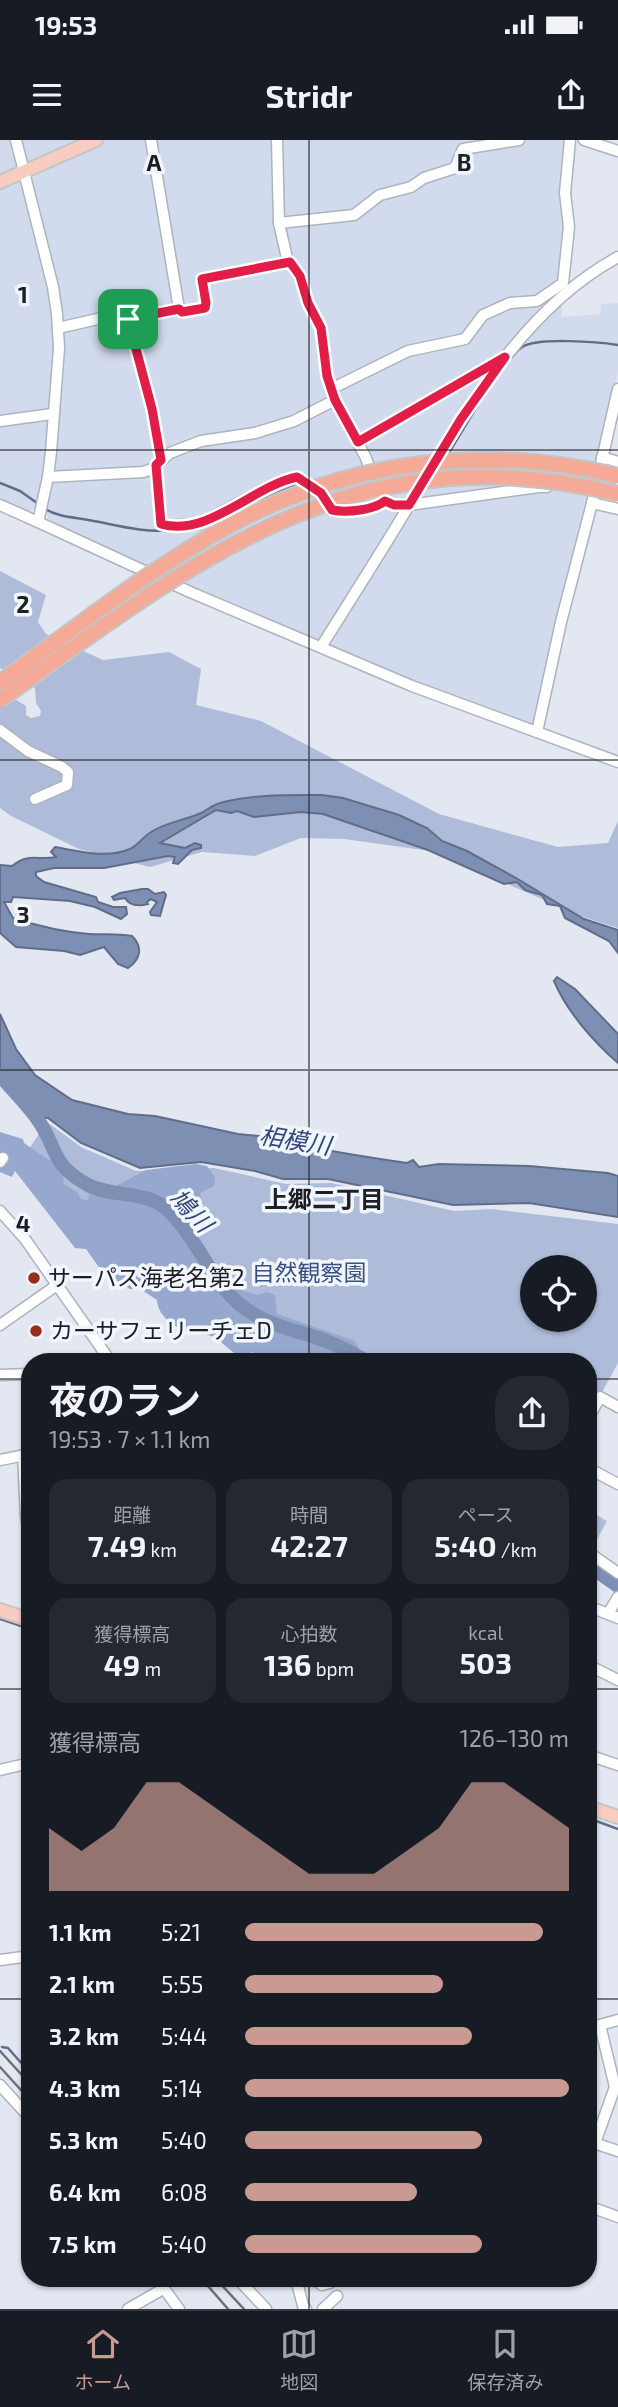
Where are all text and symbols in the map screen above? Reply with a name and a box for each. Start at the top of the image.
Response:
text: 19:53 [35,9,97,40]
icon: menu [28,76,66,114]
text: Stridr [265,76,353,114]
icon: share [552,76,590,114]
text: A [146,148,162,176]
text: B [457,148,471,176]
text: 1 [18,280,28,308]
pin [98,289,158,349]
icon: arrive [109,300,147,338]
text: 2 [16,590,30,618]
text: 3 [16,900,30,928]
water label: 相模川 [257,1120,336,1160]
water label: 鳩川 [165,1183,221,1240]
district label: 上郷二丁目 [264,1184,384,1213]
text: 4 [16,1209,30,1237]
map controls [520,1255,597,1332]
button: locate [520,1255,597,1332]
park label: 自然観察園 [252,1258,367,1286]
place label: サーパス海老名第2 [48,1263,245,1291]
marker: サーパス海老名第2 [26,1270,42,1286]
place label: カーサフェリーチェD [50,1316,272,1344]
marker: カーサフェリーチェD [28,1323,44,1339]
text: 夜のラン [49,1376,201,1422]
button: share [495,1376,569,1450]
text: 19:53 · 7 × 1.1 km [49,1425,210,1453]
text: 距離 [113,1503,151,1526]
text: 時間 [290,1503,328,1526]
text: ペース [458,1503,514,1526]
text: 7.49 [88,1527,146,1563]
text: 42:27 [270,1527,348,1563]
text: 5:40 [434,1527,497,1563]
text: km [146,1538,177,1561]
text: /km [497,1538,537,1561]
text: kcal [468,1621,503,1644]
text: 獲得標高 [94,1622,170,1645]
text: 心拍数 [280,1622,338,1645]
text: 503 [459,1644,512,1680]
text: 49 [103,1646,140,1682]
text: 136 [264,1646,311,1682]
text: m [140,1657,161,1680]
text: bpm [311,1657,354,1680]
text: 126–130 m [460,1724,569,1752]
text: 獲得標高 [49,1728,141,1756]
text: 1.1 km [49,1918,112,1946]
text: 5:21 [161,1918,201,1946]
text: 2.1 km [49,1970,115,1998]
text: 5:55 [161,1970,203,1998]
text: 3.2 km [49,2022,119,2050]
text: 5:44 [161,2022,207,2050]
text: 4.3 km [49,2074,120,2102]
text: 5:14 [161,2074,202,2102]
text: 5.3 km [49,2126,118,2154]
text: 5:40 [161,2126,207,2154]
text: 6.4 km [49,2178,121,2206]
text: 6:08 [161,2178,207,2206]
text: 7.5 km [49,2230,117,2258]
text: 5:40 [161,2230,207,2258]
tab: ホーム [75,2325,131,2394]
tab: 地図 [280,2325,318,2394]
tab: 保存済み [467,2325,543,2394]

